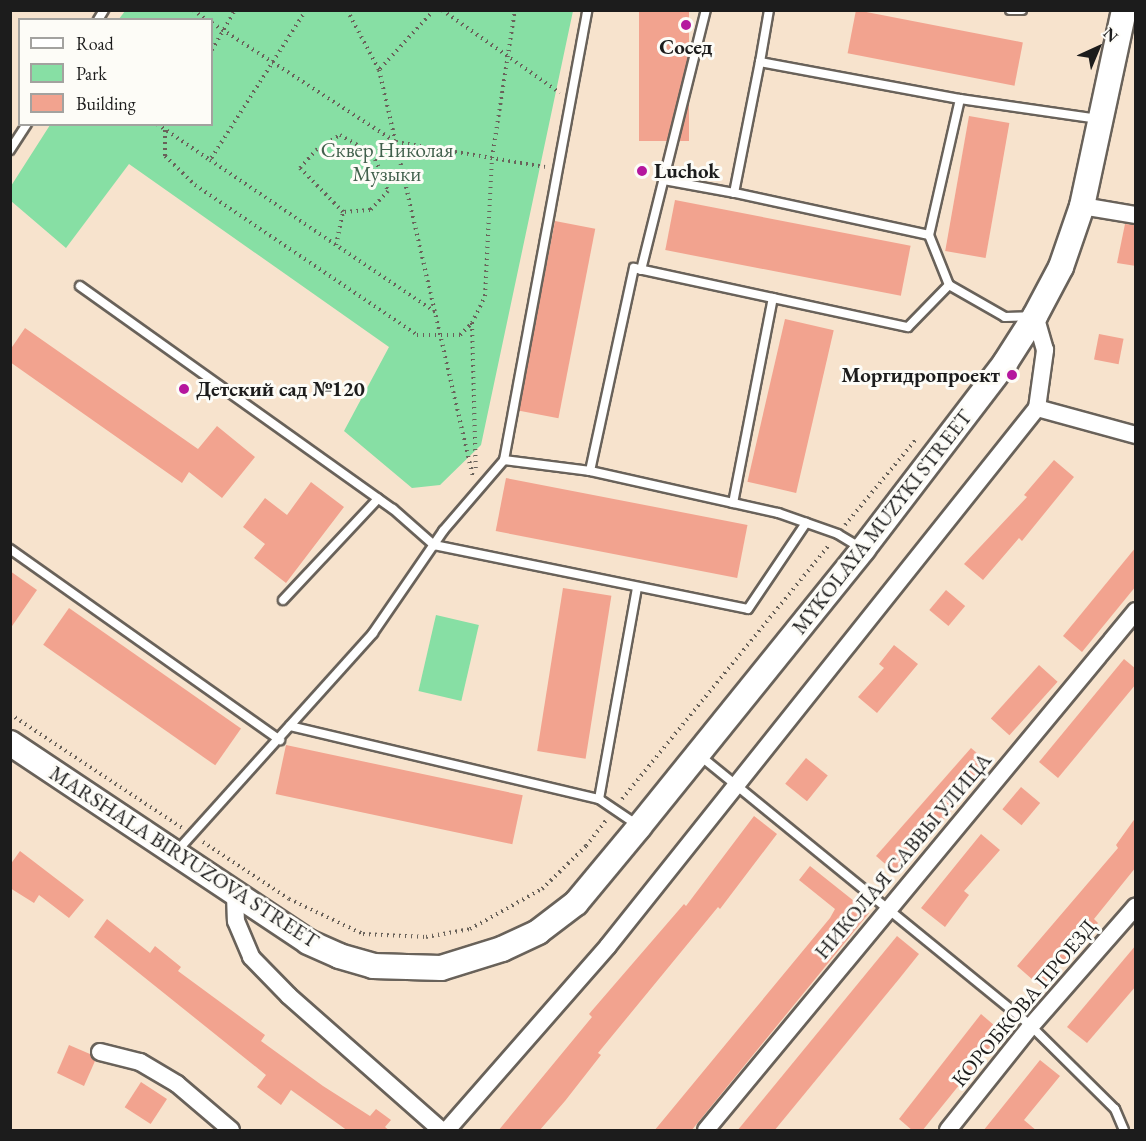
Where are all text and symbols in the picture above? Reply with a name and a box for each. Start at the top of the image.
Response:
legend [18,18,213,126]
marker: Сосед [679,18,693,32]
north arrow [1068,18,1128,78]
text: N [1099,23,1123,47]
text: Road [76,32,114,55]
place label: Сосед [659,34,713,60]
text: Park [76,62,107,85]
text: Building [76,92,136,115]
park label: Сквер Николая Музыки [321,137,453,187]
place label: Luchok [654,158,720,184]
marker: Luchok [635,164,649,178]
place label: Моргидропроект [841,362,1000,388]
marker: Моргидропроект [1005,368,1019,382]
place label: Детский сад №120 [196,376,365,402]
marker: Детский сад №120 [177,382,191,396]
street label: MYKOLAYA MUZYKI STREET [787,405,977,639]
street label: НИКОЛАЯ САВВЫ УЛИЦА [809,748,997,964]
street label: MARSHALA BIRYUZOVA STREET [45,760,323,954]
street label: КОРОБКОВА ПРОЕЗД [947,914,1101,1092]

